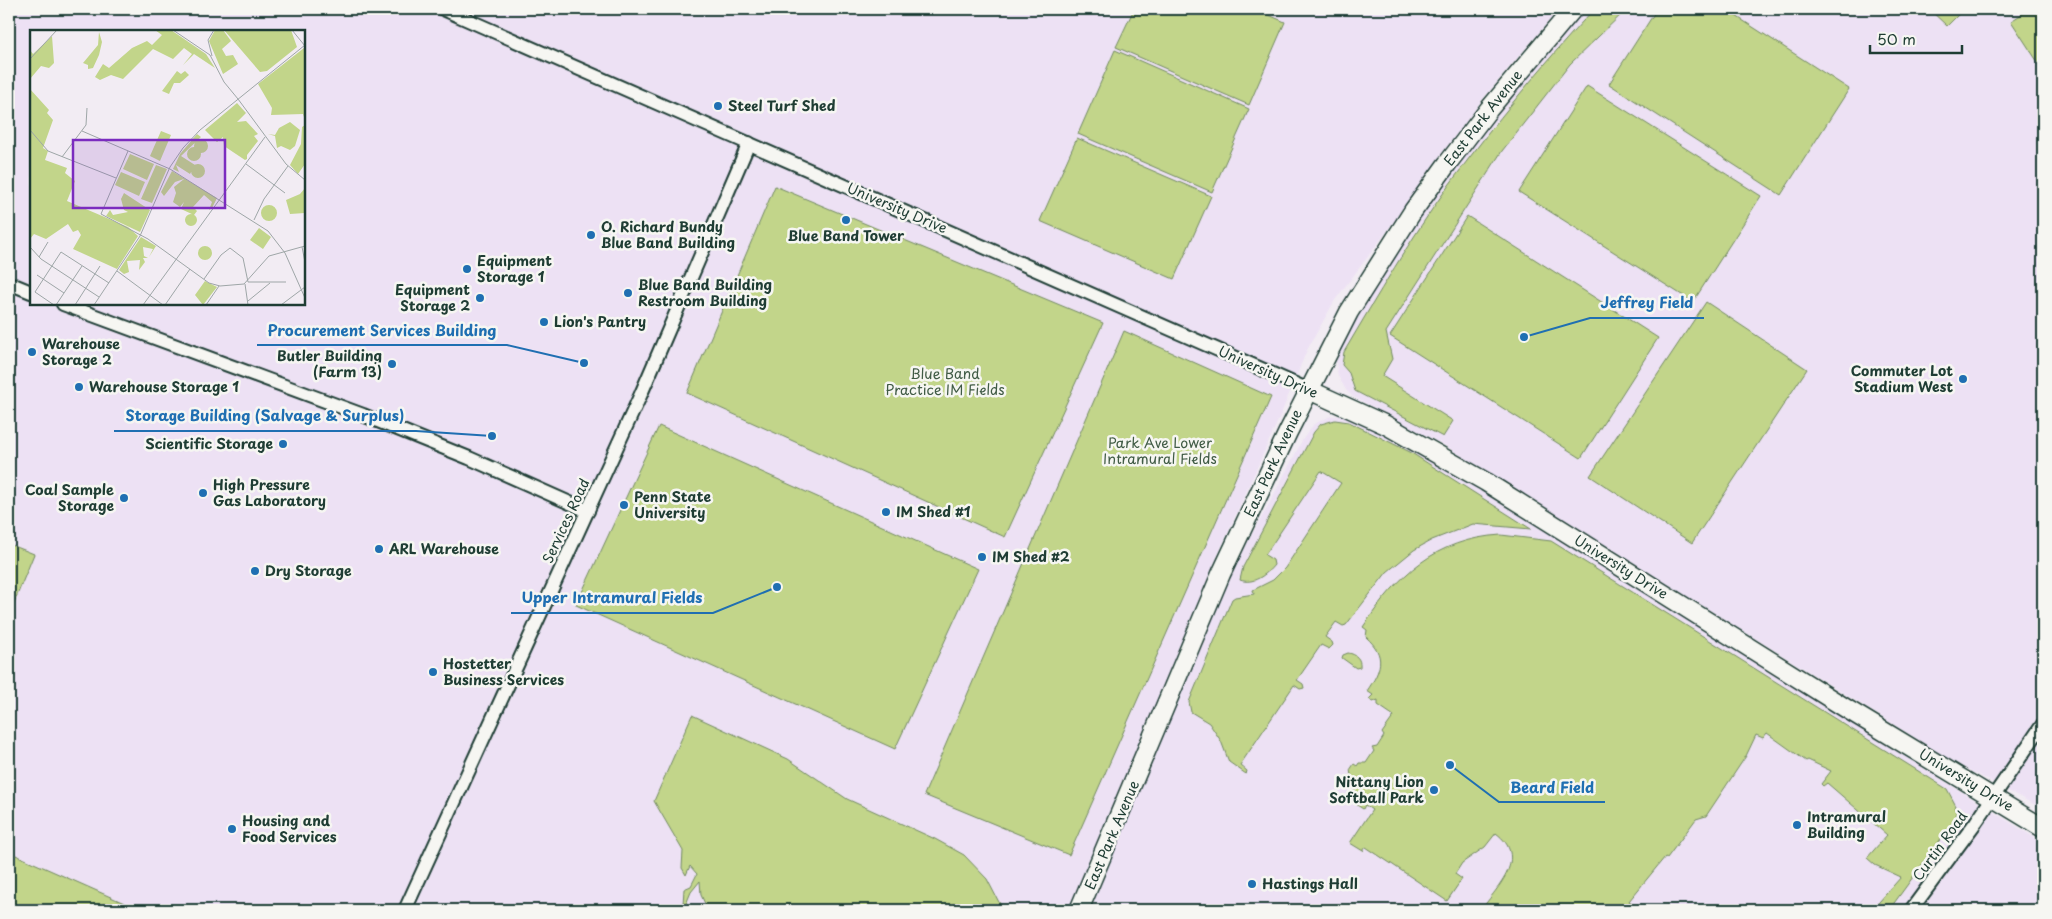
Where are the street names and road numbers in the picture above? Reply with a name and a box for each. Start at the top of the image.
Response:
street label: East Park Avenue [1438,65,1527,170]
street label: University Drive [844,177,951,238]
street label: University Drive [1215,340,1322,403]
street label: East Park Avenue [1238,405,1307,520]
street label: Services Road [537,475,594,567]
street label: University Drive [1570,529,1672,604]
street label: University Drive [1915,743,2018,816]
street label: East Park Avenue [1079,777,1144,893]
street label: Curtin Road [1907,806,1972,885]

